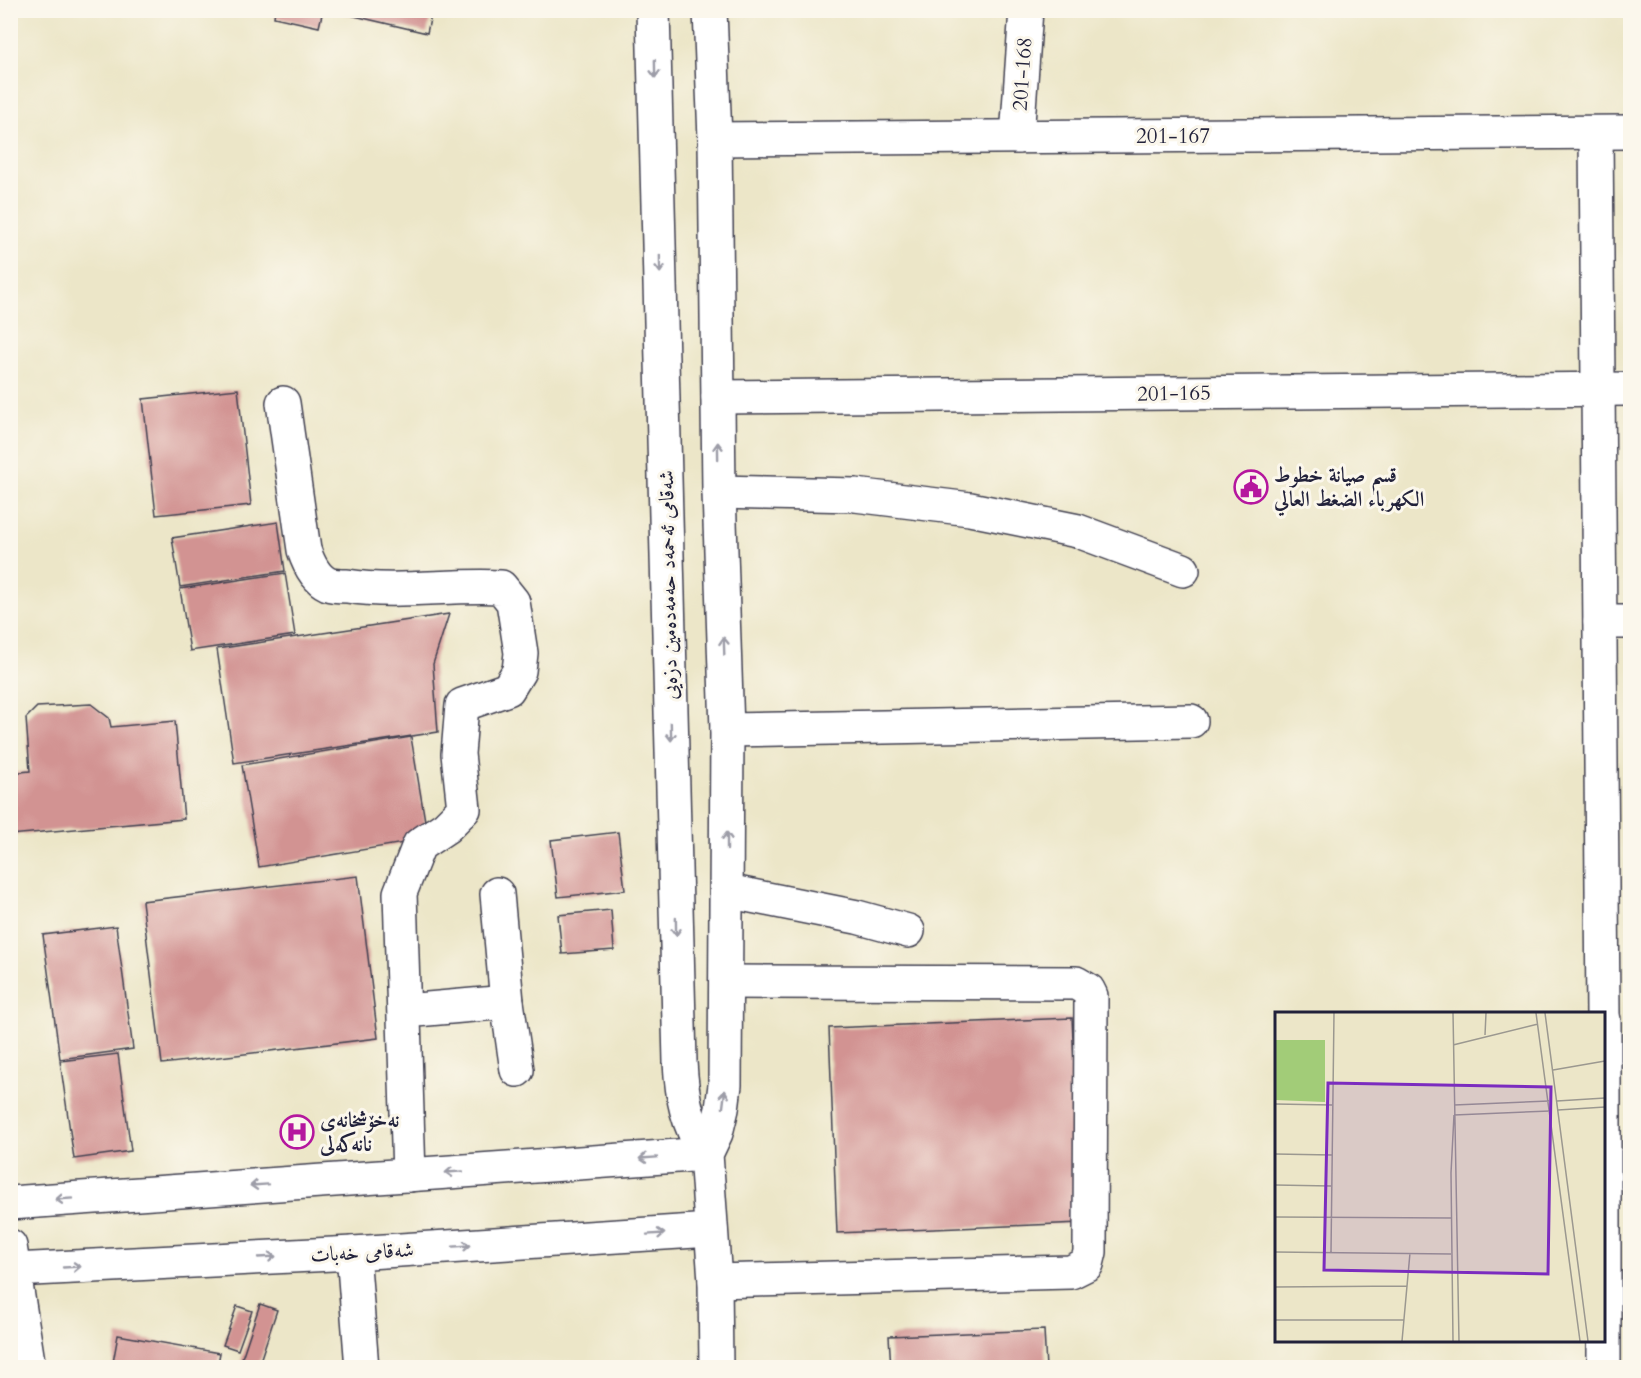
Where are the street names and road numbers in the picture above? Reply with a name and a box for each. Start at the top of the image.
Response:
street label: 201-168 [1005,36,1040,112]
street label: 201-167 [1136,122,1210,151]
street label: 201-165 [1137,378,1211,409]
street label: شەقامی ئەحمەد حەمەدەمین دزەیی [652,470,685,700]
street label: شەقامی خەبات [310,1235,414,1270]

